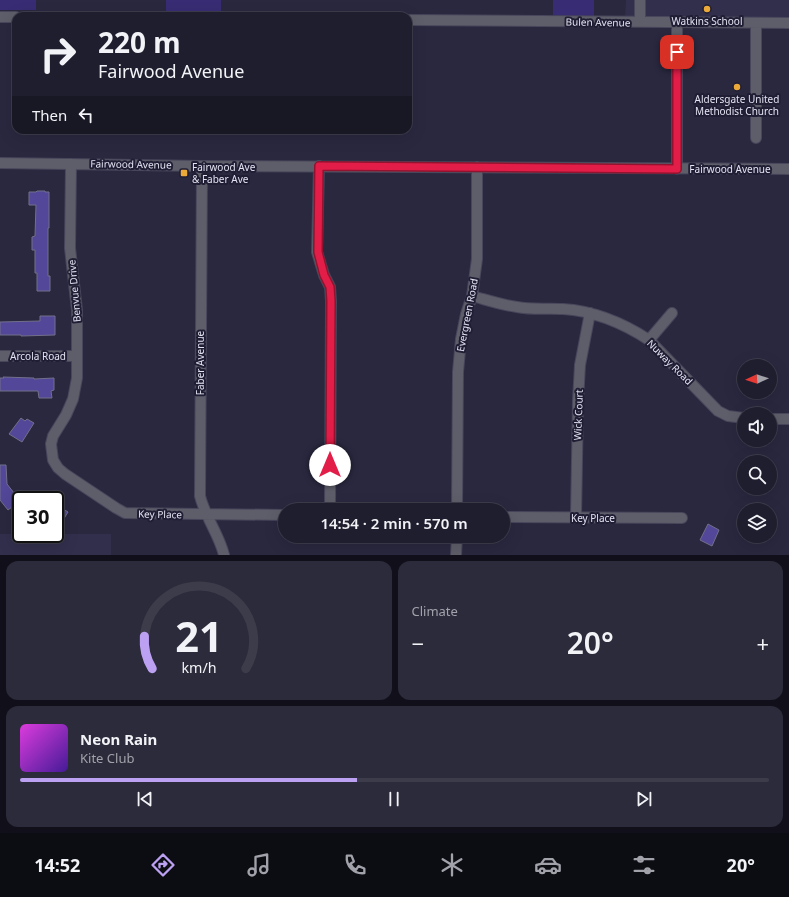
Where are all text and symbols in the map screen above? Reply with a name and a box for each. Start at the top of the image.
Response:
marker: Watkins School [702,4,712,14]
street label: Bulen Avenue [565,14,631,30]
place label: Watkins School [672,14,742,28]
text: 220 m [98,23,181,61]
icon: right [32,28,84,80]
pin [660,35,694,69]
icon: arrive [666,41,688,63]
text: Fairwood Avenue [98,59,244,83]
marker: Aldersgate United Methodist Church [732,82,742,92]
place label: Aldersgate United Methodist Church [695,92,779,118]
icon: left [75,104,97,126]
text: Then [32,105,67,125]
street label: Fairwood Avenue [90,156,172,172]
place label: Fairwood Ave & Faber Ave [192,160,256,186]
street label: Fairwood Avenue [689,162,771,176]
marker: Fairwood Ave & Faber Ave [179,168,189,178]
street label: Benvue Drive [64,259,84,323]
street label: Evergreen Road [453,277,481,353]
street label: Faber Avenue [193,330,207,395]
street label: Nuway Road [644,336,696,388]
street label: Arcola Road [10,349,66,363]
north arrow [737,359,777,399]
map controls [737,359,777,543]
street label: Wick Court [570,389,586,441]
button: sound [737,407,777,447]
position arrow [309,444,351,486]
button: search [737,455,777,495]
speed limit sign: 30 [12,491,64,543]
button: layers [737,503,777,543]
street label: Key Place [138,507,182,521]
street label: Key Place [571,511,615,525]
text: 14:54 · 2 min · 570 m [320,513,468,533]
text: Climate [412,602,458,620]
text: 21 [175,607,223,663]
text: 20° [567,622,614,663]
text: − [412,628,424,658]
text: + [756,628,769,658]
text: km/h [181,657,216,676]
text: Neon Rain [80,729,157,749]
text: Kite Club [80,749,134,767]
icon: previous [134,788,156,810]
icon: pause [383,788,405,810]
icon: next [633,788,655,810]
icon: directions [149,851,177,879]
icon: music [245,851,273,879]
icon: phone [341,851,369,879]
icon: climate [438,851,466,879]
icon: car [534,851,562,879]
icon: filters [630,851,658,879]
text: 14:52 [34,853,80,877]
text: 20° [727,853,755,877]

